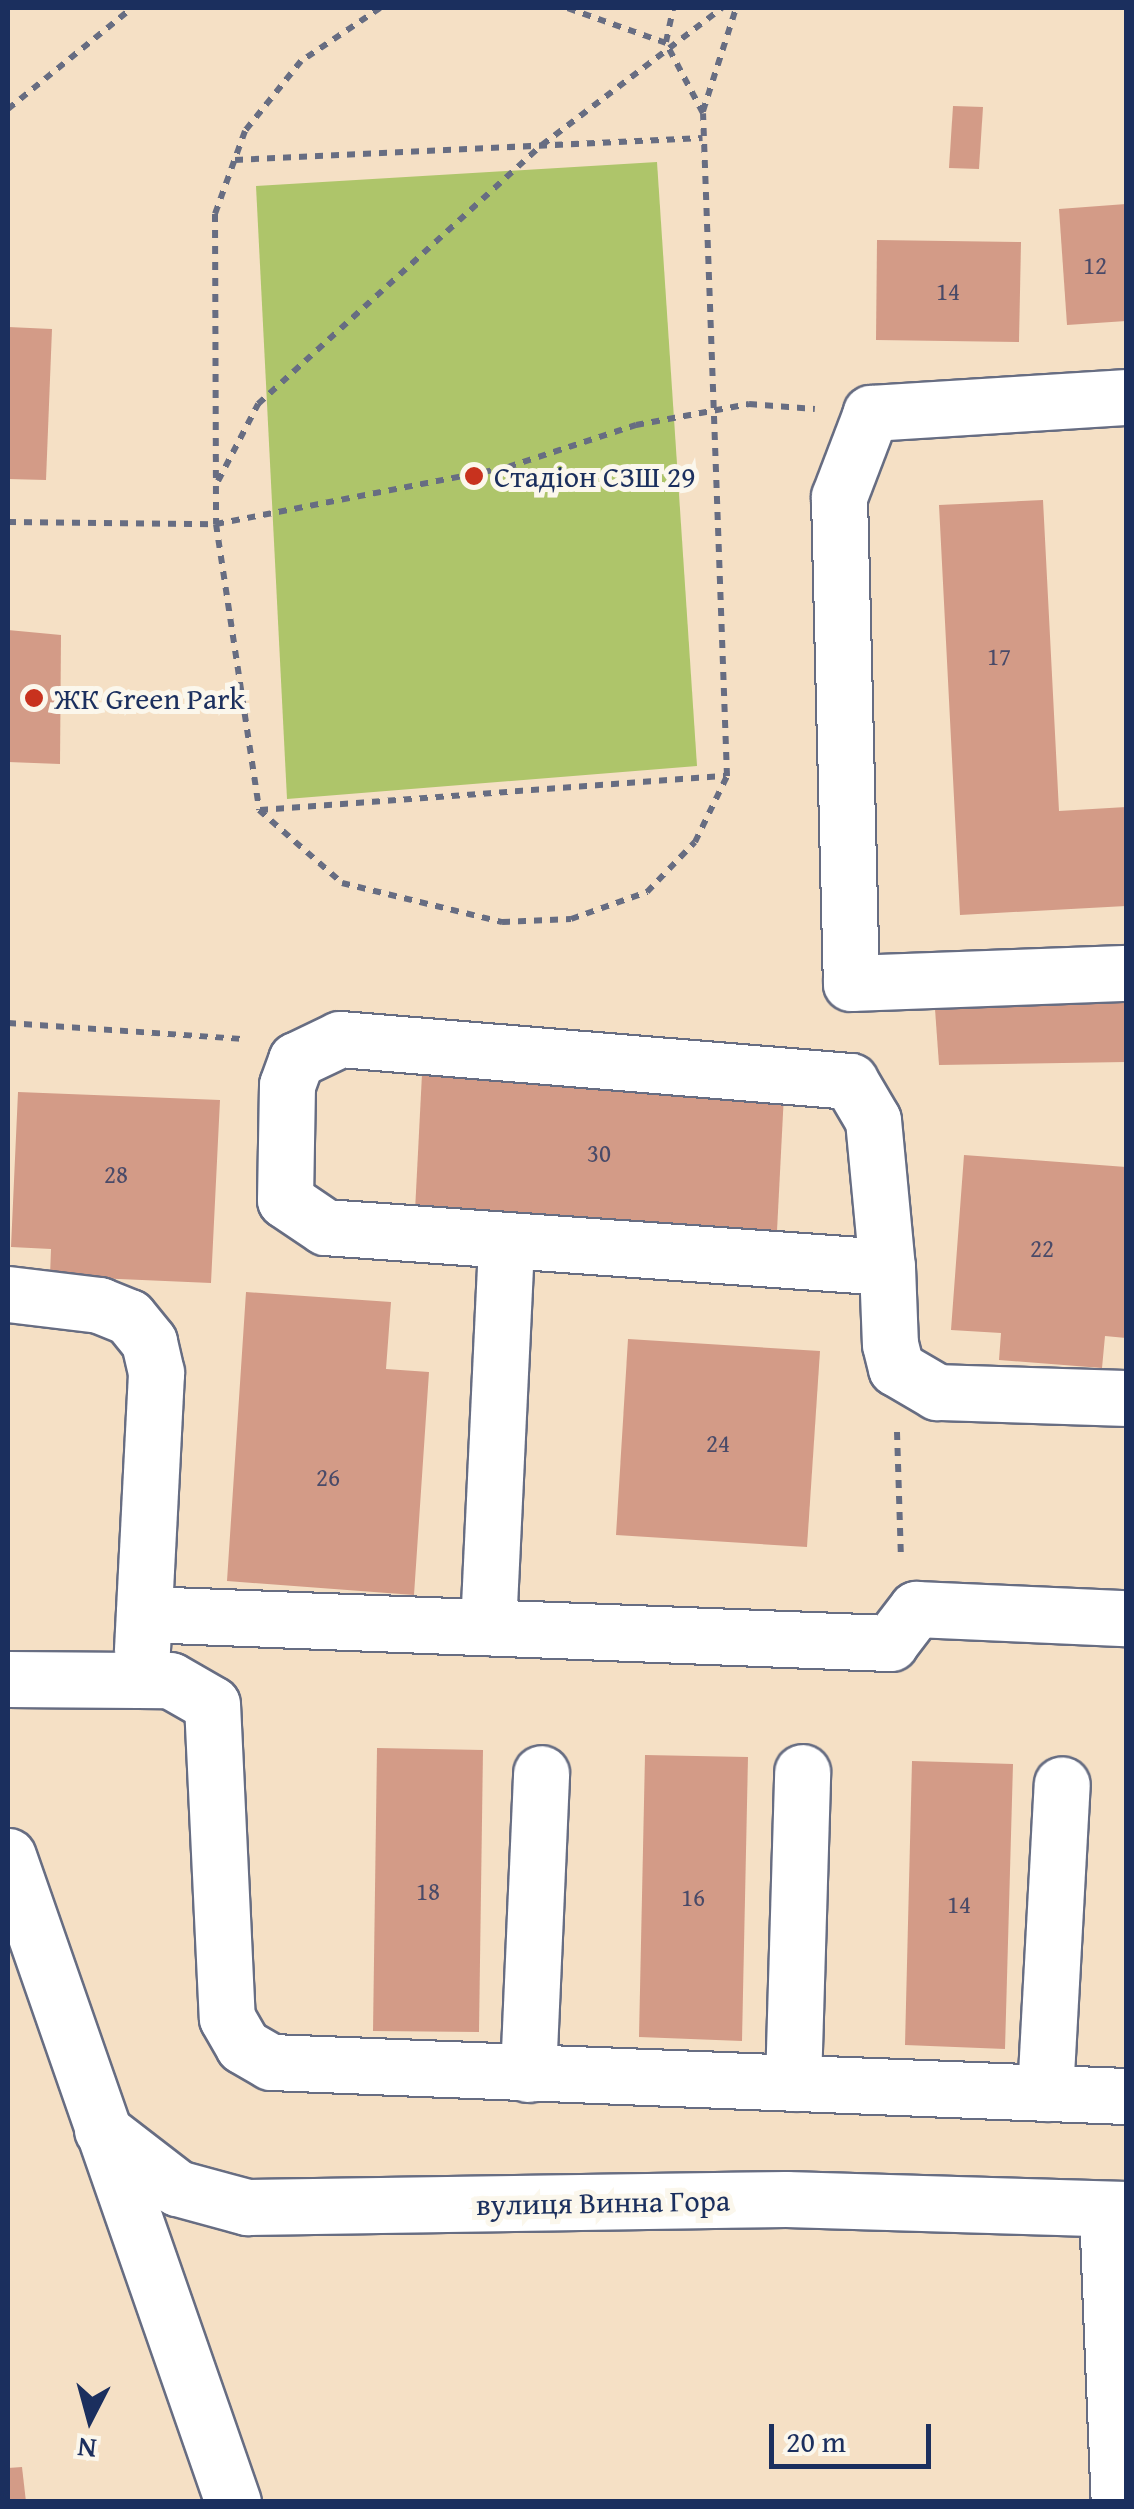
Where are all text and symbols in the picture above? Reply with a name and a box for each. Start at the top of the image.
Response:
house number: 12 [1083,250,1107,280]
house number: 14 [936,276,960,306]
place label: Стадіон СЗШ 29 [494,458,696,494]
marker: Стадіон СЗШ 29 [463,465,485,487]
house number: 17 [987,641,1011,671]
place label: ЖК Green Park [54,680,245,716]
marker: ЖК Green Park [23,687,45,709]
house number: 30 [587,1138,611,1168]
house number: 28 [104,1159,128,1189]
house number: 22 [1030,1233,1054,1263]
house number: 24 [706,1428,730,1458]
house number: 26 [316,1462,340,1492]
house number: 18 [416,1876,440,1906]
house number: 16 [681,1882,705,1912]
house number: 14 [947,1889,971,1919]
street label: вулиця Винна Гора [476,2182,730,2222]
north arrow [40,2369,140,2469]
scale bar [774,2404,936,2466]
text: 20 m [786,2419,846,2463]
text: N [75,2428,98,2471]

